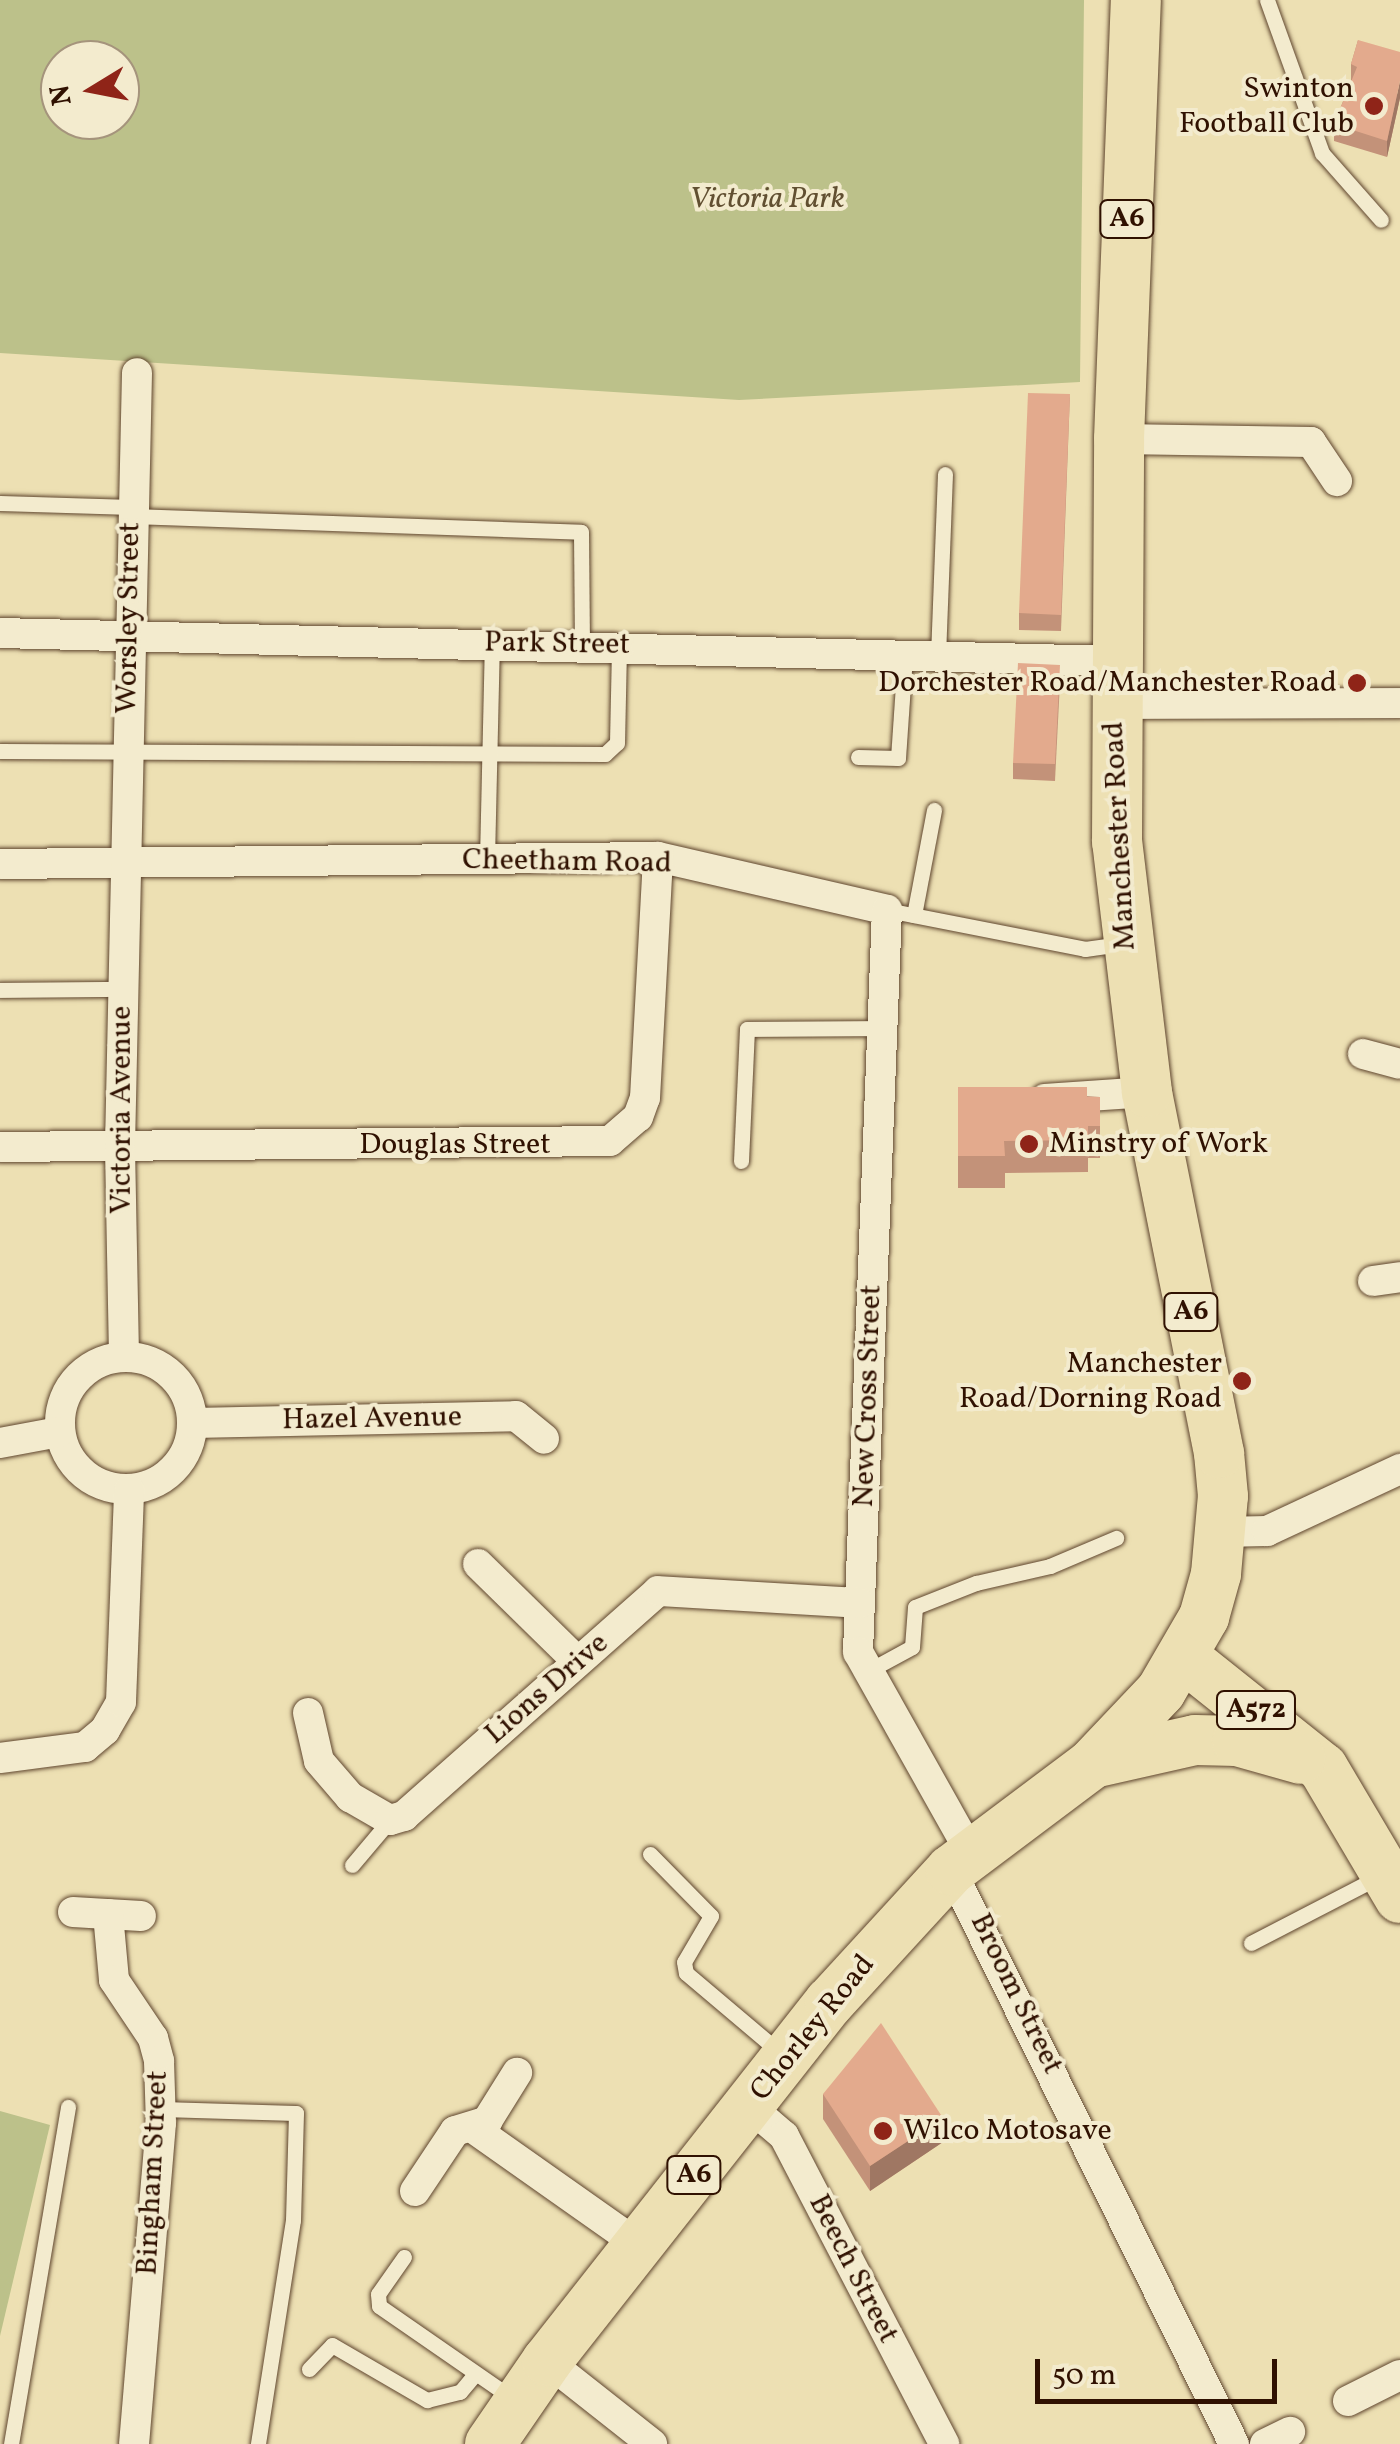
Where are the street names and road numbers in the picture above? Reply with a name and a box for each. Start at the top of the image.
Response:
road number: A6 [1097,196,1157,242]
street label: Worsley Street [109,521,149,715]
street label: Park Street [484,625,630,663]
street label: Manchester Road [1096,721,1144,951]
street label: Cheetham Road [462,842,672,882]
street label: Victoria Avenue [104,1006,140,1214]
street label: Douglas Street [359,1127,551,1163]
street label: New Cross Street [846,1284,890,1508]
road number: A6 [1161,1289,1221,1335]
street label: Hazel Avenue [282,1399,462,1439]
street label: Lions Drive [478,1626,616,1752]
road number: A572 [1214,1687,1298,1733]
street label: Broom Street [962,1908,1070,2080]
street label: Chorley Road [743,1947,883,2109]
street label: Bingham Street [130,2070,176,2276]
road number: A6 [664,2152,724,2198]
street label: Beech Street [800,2189,906,2349]

